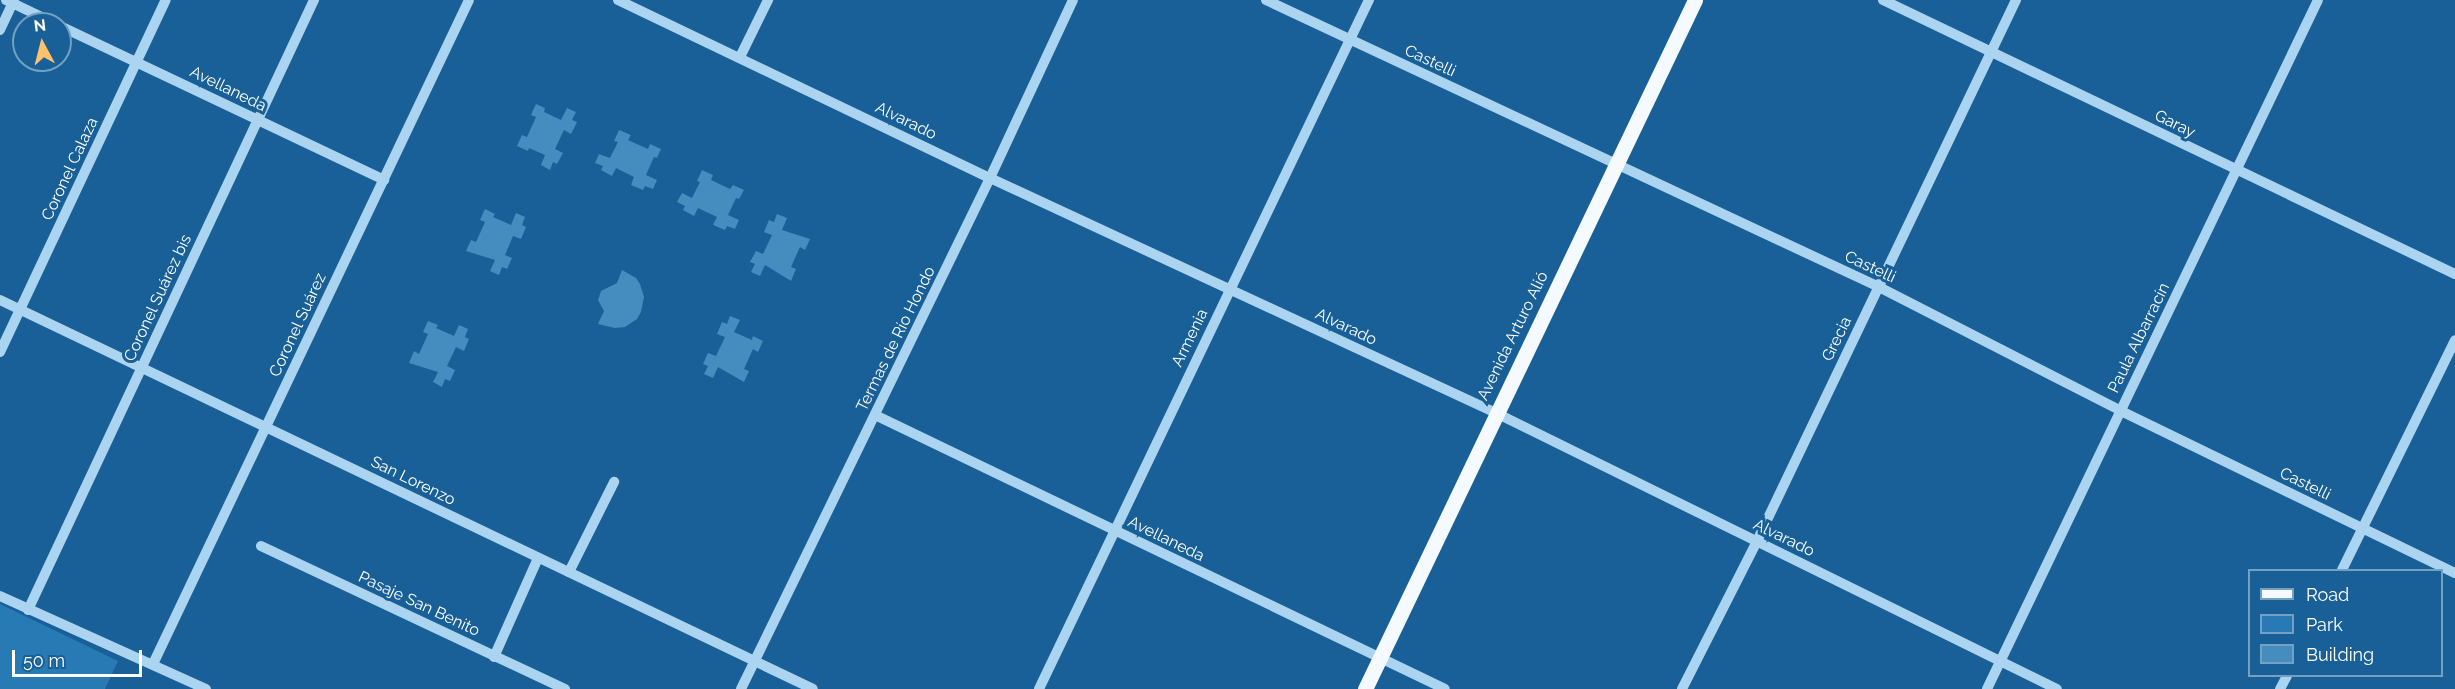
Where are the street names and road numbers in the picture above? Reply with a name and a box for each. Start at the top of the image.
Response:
street label: Castelli [1401,41,1459,81]
street label: Avellaneda [187,62,269,116]
street label: Alvarado [872,98,940,144]
street label: Garay [2152,106,2198,142]
street label: Coronel Calaza [38,114,102,224]
street label: Coronel Suárez bis [120,231,196,365]
street label: Castelli [1841,247,1899,287]
street label: Termas de Río Hondo [853,263,939,415]
street label: Avenida Arturo Alió [1473,268,1553,404]
street label: Coronel Suárez [265,270,331,380]
street label: Paula Albarracín [2104,280,2174,396]
street label: Alvarado [1312,304,1380,350]
street label: Armenia [1168,306,1212,370]
street label: Grecia [1818,314,1856,364]
street label: San Lorenzo [368,452,458,510]
street label: Castelli [2276,463,2334,505]
street label: Avellaneda [1125,512,1207,566]
street label: Alvarado [1750,515,1818,561]
street label: Pasaje San Benito [355,568,483,640]

